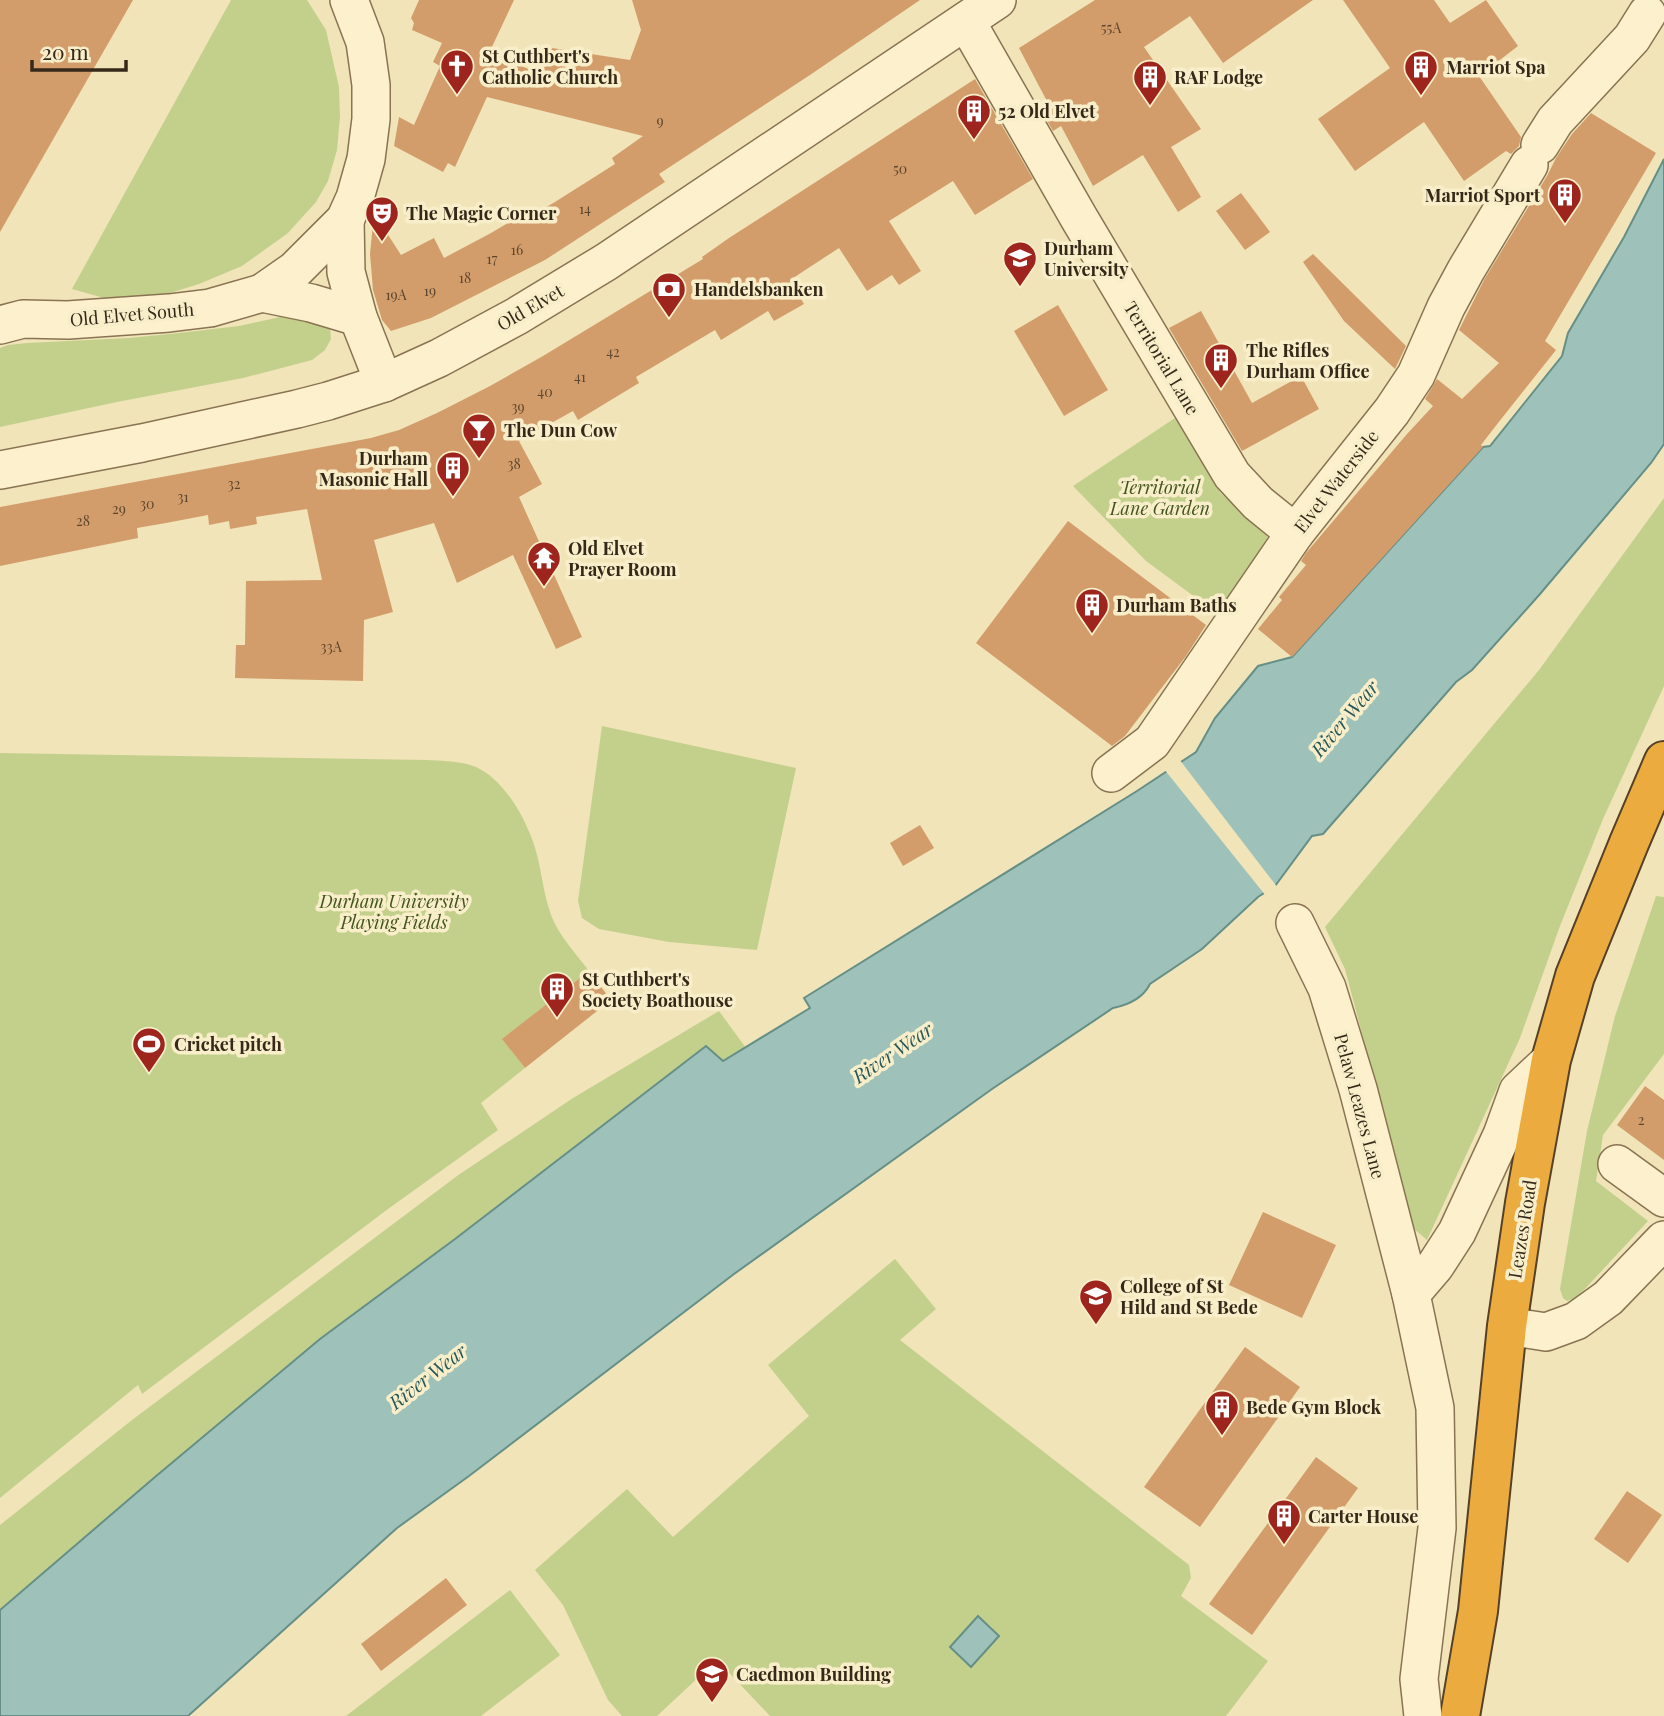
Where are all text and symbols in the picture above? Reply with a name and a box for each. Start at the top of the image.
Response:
house number: 55A [1101,18,1121,37]
scale bar [32,28,126,72]
text: 20 m [42,37,89,65]
place label: St Cuthbert's Catholic Church [482,44,618,89]
church icon: St Cuthbert's Catholic Church [438,47,476,96]
building icon: Marriot Spa [1402,48,1440,97]
place label: Marriot Spa [1446,55,1546,79]
building icon: RAF Lodge [1131,58,1169,107]
place label: RAF Lodge [1174,65,1263,89]
building icon: 52 Old Elvet [955,92,993,141]
place label: 52 Old Elvet [998,99,1096,123]
house number: 9 [656,111,664,130]
house number: 50 [893,159,907,178]
building icon: Marriot Sport [1546,176,1584,225]
place label: Marriot Sport [1425,183,1541,207]
theatre icon: The Magic Corner [363,194,401,243]
house number: 14 [579,199,591,218]
place label: The Magic Corner [406,201,557,225]
place label: Durham University [1044,236,1129,281]
school or university icon: Durham University [1001,239,1039,288]
house number: 16 [511,240,523,259]
house number: 17 [487,249,498,268]
house number: 18 [459,268,471,287]
bank icon: Handelsbanken [650,270,688,319]
place label: Handelsbanken [694,277,823,301]
street label: Old Elvet [492,278,568,336]
house number: 19 [424,281,436,300]
house number: 19A [385,285,407,304]
street label: Old Elvet South [69,297,195,331]
street label: Territorial Lane [1119,297,1205,419]
place label: The Rifles Durham Office [1246,338,1370,383]
building icon: The Rifles Durham Office [1202,341,1240,390]
house number: 42 [606,342,620,361]
house number: 41 [574,367,586,386]
house number: 40 [537,382,553,401]
house number: 39 [511,397,525,416]
bar icon: The Dun Cow [460,411,498,460]
place label: The Dun Cow [504,418,618,442]
street label: Elvet Waterside [1288,425,1384,537]
place label: Durham Masonic Hall [319,446,429,491]
building icon: Durham Masonic Hall [434,449,472,498]
house number: 38 [507,454,521,473]
house number: 32 [227,474,241,493]
park label: Territorial Lane Garden [1109,475,1210,520]
house number: 31 [177,487,189,506]
house number: 30 [140,494,154,513]
house number: 29 [112,499,126,518]
house number: 28 [76,511,90,530]
place label: Old Elvet Prayer Room [568,536,677,581]
temple icon: Old Elvet Prayer Room [525,539,563,588]
building icon: Durham Baths [1073,586,1111,635]
place label: Durham Baths [1116,593,1237,617]
house number: 33A [320,637,342,656]
water label: River Wear [1304,674,1384,762]
park label: Durham University Playing Fields [318,889,469,934]
place label: St Cuthbert's Society Boathouse [582,967,733,1012]
building icon: St Cuthbert's Society Boathouse [538,970,576,1019]
water label: River Wear [846,1015,938,1089]
sports icon: Cricket pitch [130,1025,168,1074]
street label: Pelaw Leazes Lane [1329,1031,1391,1181]
place label: Cricket pitch [174,1032,282,1056]
house number: 2 [1638,1110,1645,1129]
street label: Leazes Road [1502,1177,1542,1280]
place label: College of St Hild and St Bede [1120,1274,1258,1319]
school or university icon: College of St Hild and St Bede [1077,1277,1115,1326]
water label: River Wear [382,1337,472,1415]
building icon: Bede Gym Block [1203,1388,1241,1437]
place label: Bede Gym Block [1246,1395,1382,1419]
building icon: Carter House [1265,1497,1303,1546]
place label: Carter House [1308,1504,1418,1528]
school or university icon: Caedmon Building [693,1655,731,1704]
place label: Caedmon Building [736,1662,891,1686]

